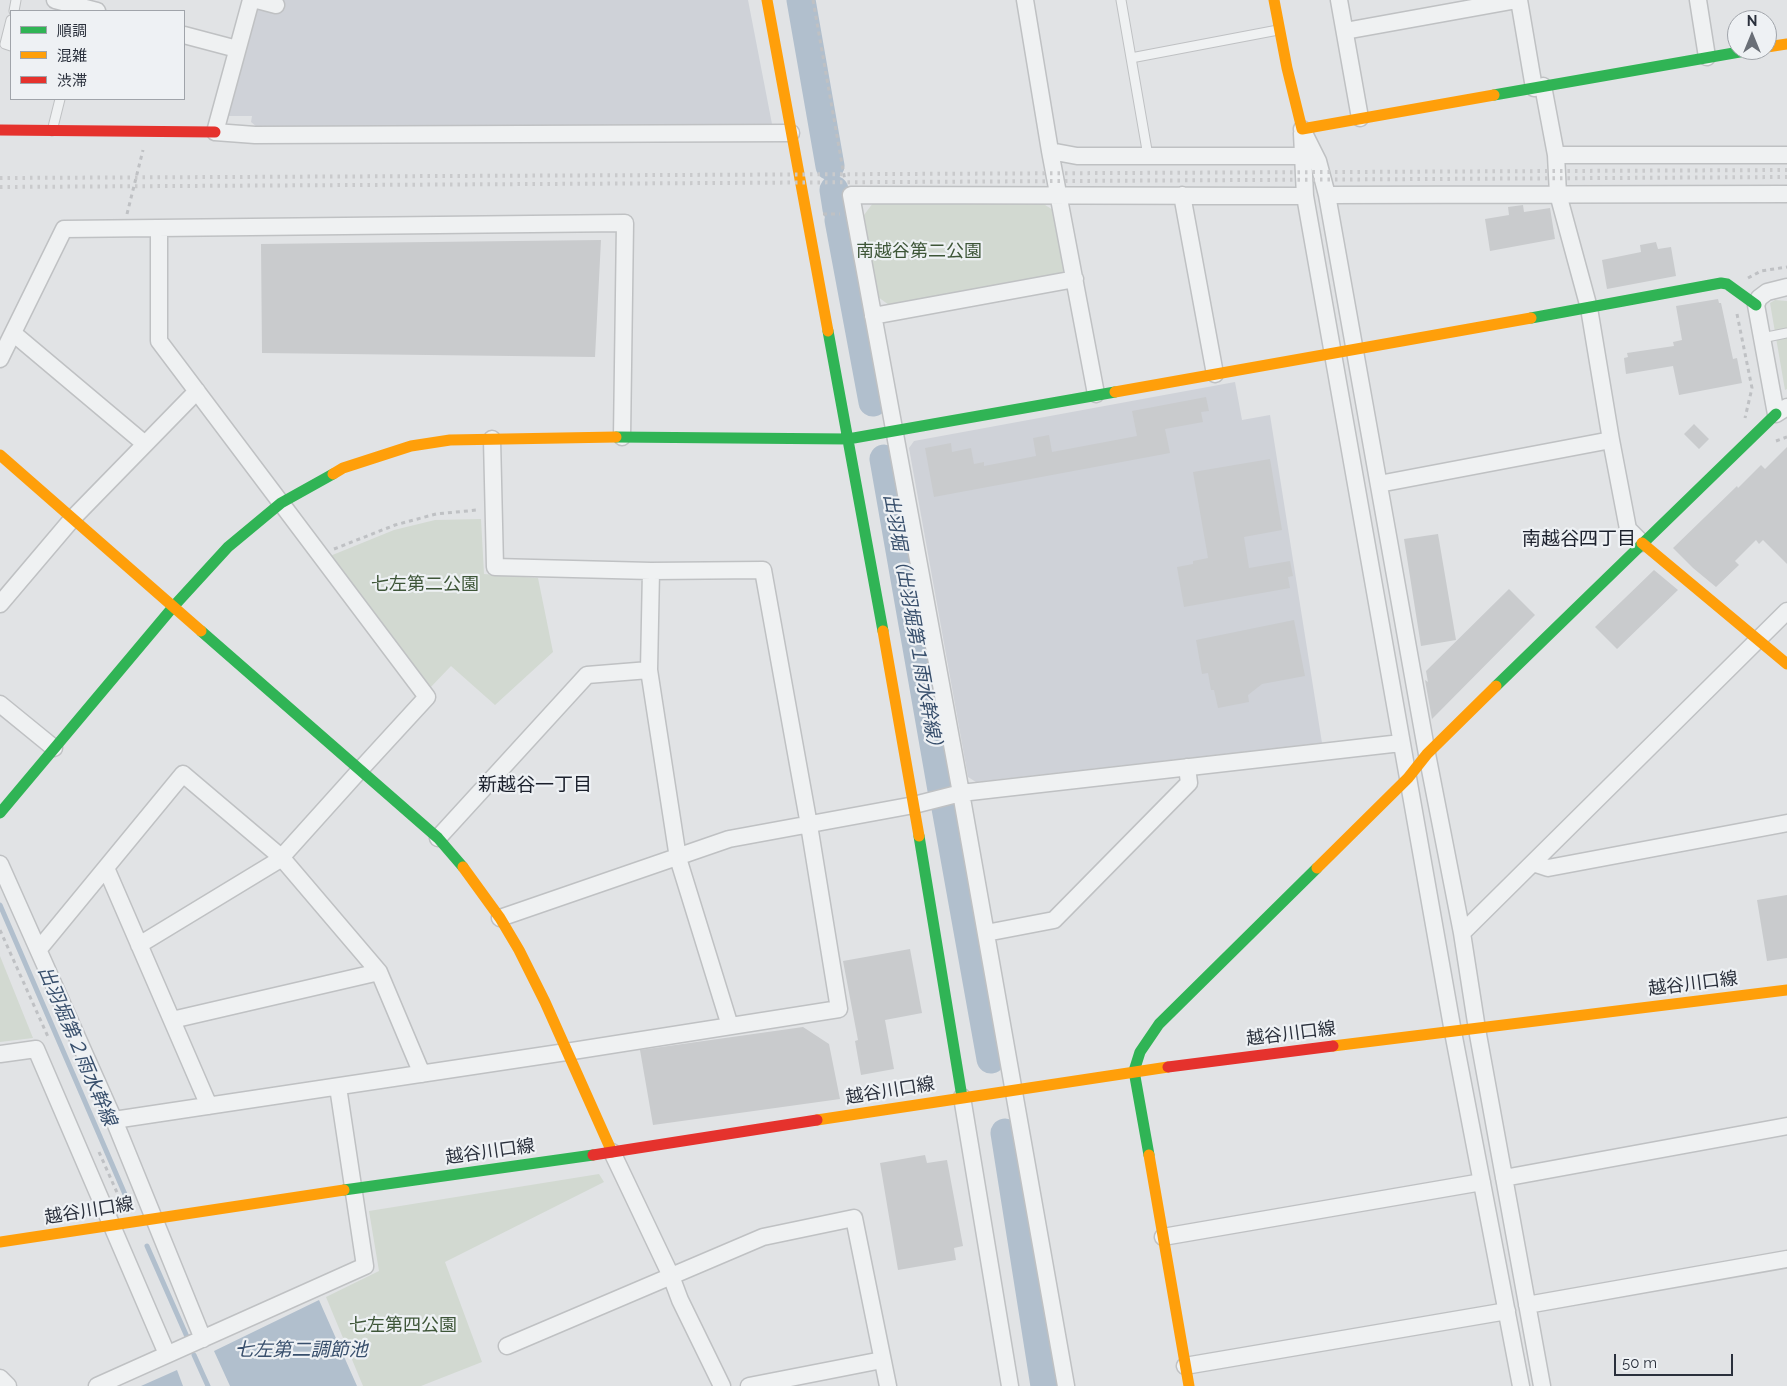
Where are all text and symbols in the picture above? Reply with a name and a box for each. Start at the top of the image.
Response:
legend [10,10,185,100]
north arrow [1727,10,1777,60]
text: N [1747,13,1757,29]
text: 順調 [57,22,87,40]
text: 混雑 [57,47,87,65]
text: 渋滞 [57,72,87,90]
park label: 南越谷第二公園 [856,241,982,263]
water label: 出羽堀（出羽堀第１雨水幹線） [879,492,947,758]
district label: 南越谷四丁目 [1522,528,1636,550]
park label: 七左第二公園 [371,574,479,596]
district label: 新越谷一丁目 [478,774,592,796]
water label: 出羽堀第２雨水幹線 [33,963,121,1129]
street label: 越谷川口線 [1647,968,1739,1000]
street label: 越谷川口線 [1245,1018,1337,1050]
street label: 越谷川口線 [844,1073,936,1109]
street label: 越谷川口線 [444,1135,536,1169]
street label: 越谷川口線 [43,1193,135,1229]
park label: 七左第四公園 [349,1315,457,1337]
water label: 七左第二調節池 [235,1339,367,1361]
scale bar [1617,1344,1736,1376]
text: 50 m [1622,1354,1657,1372]

